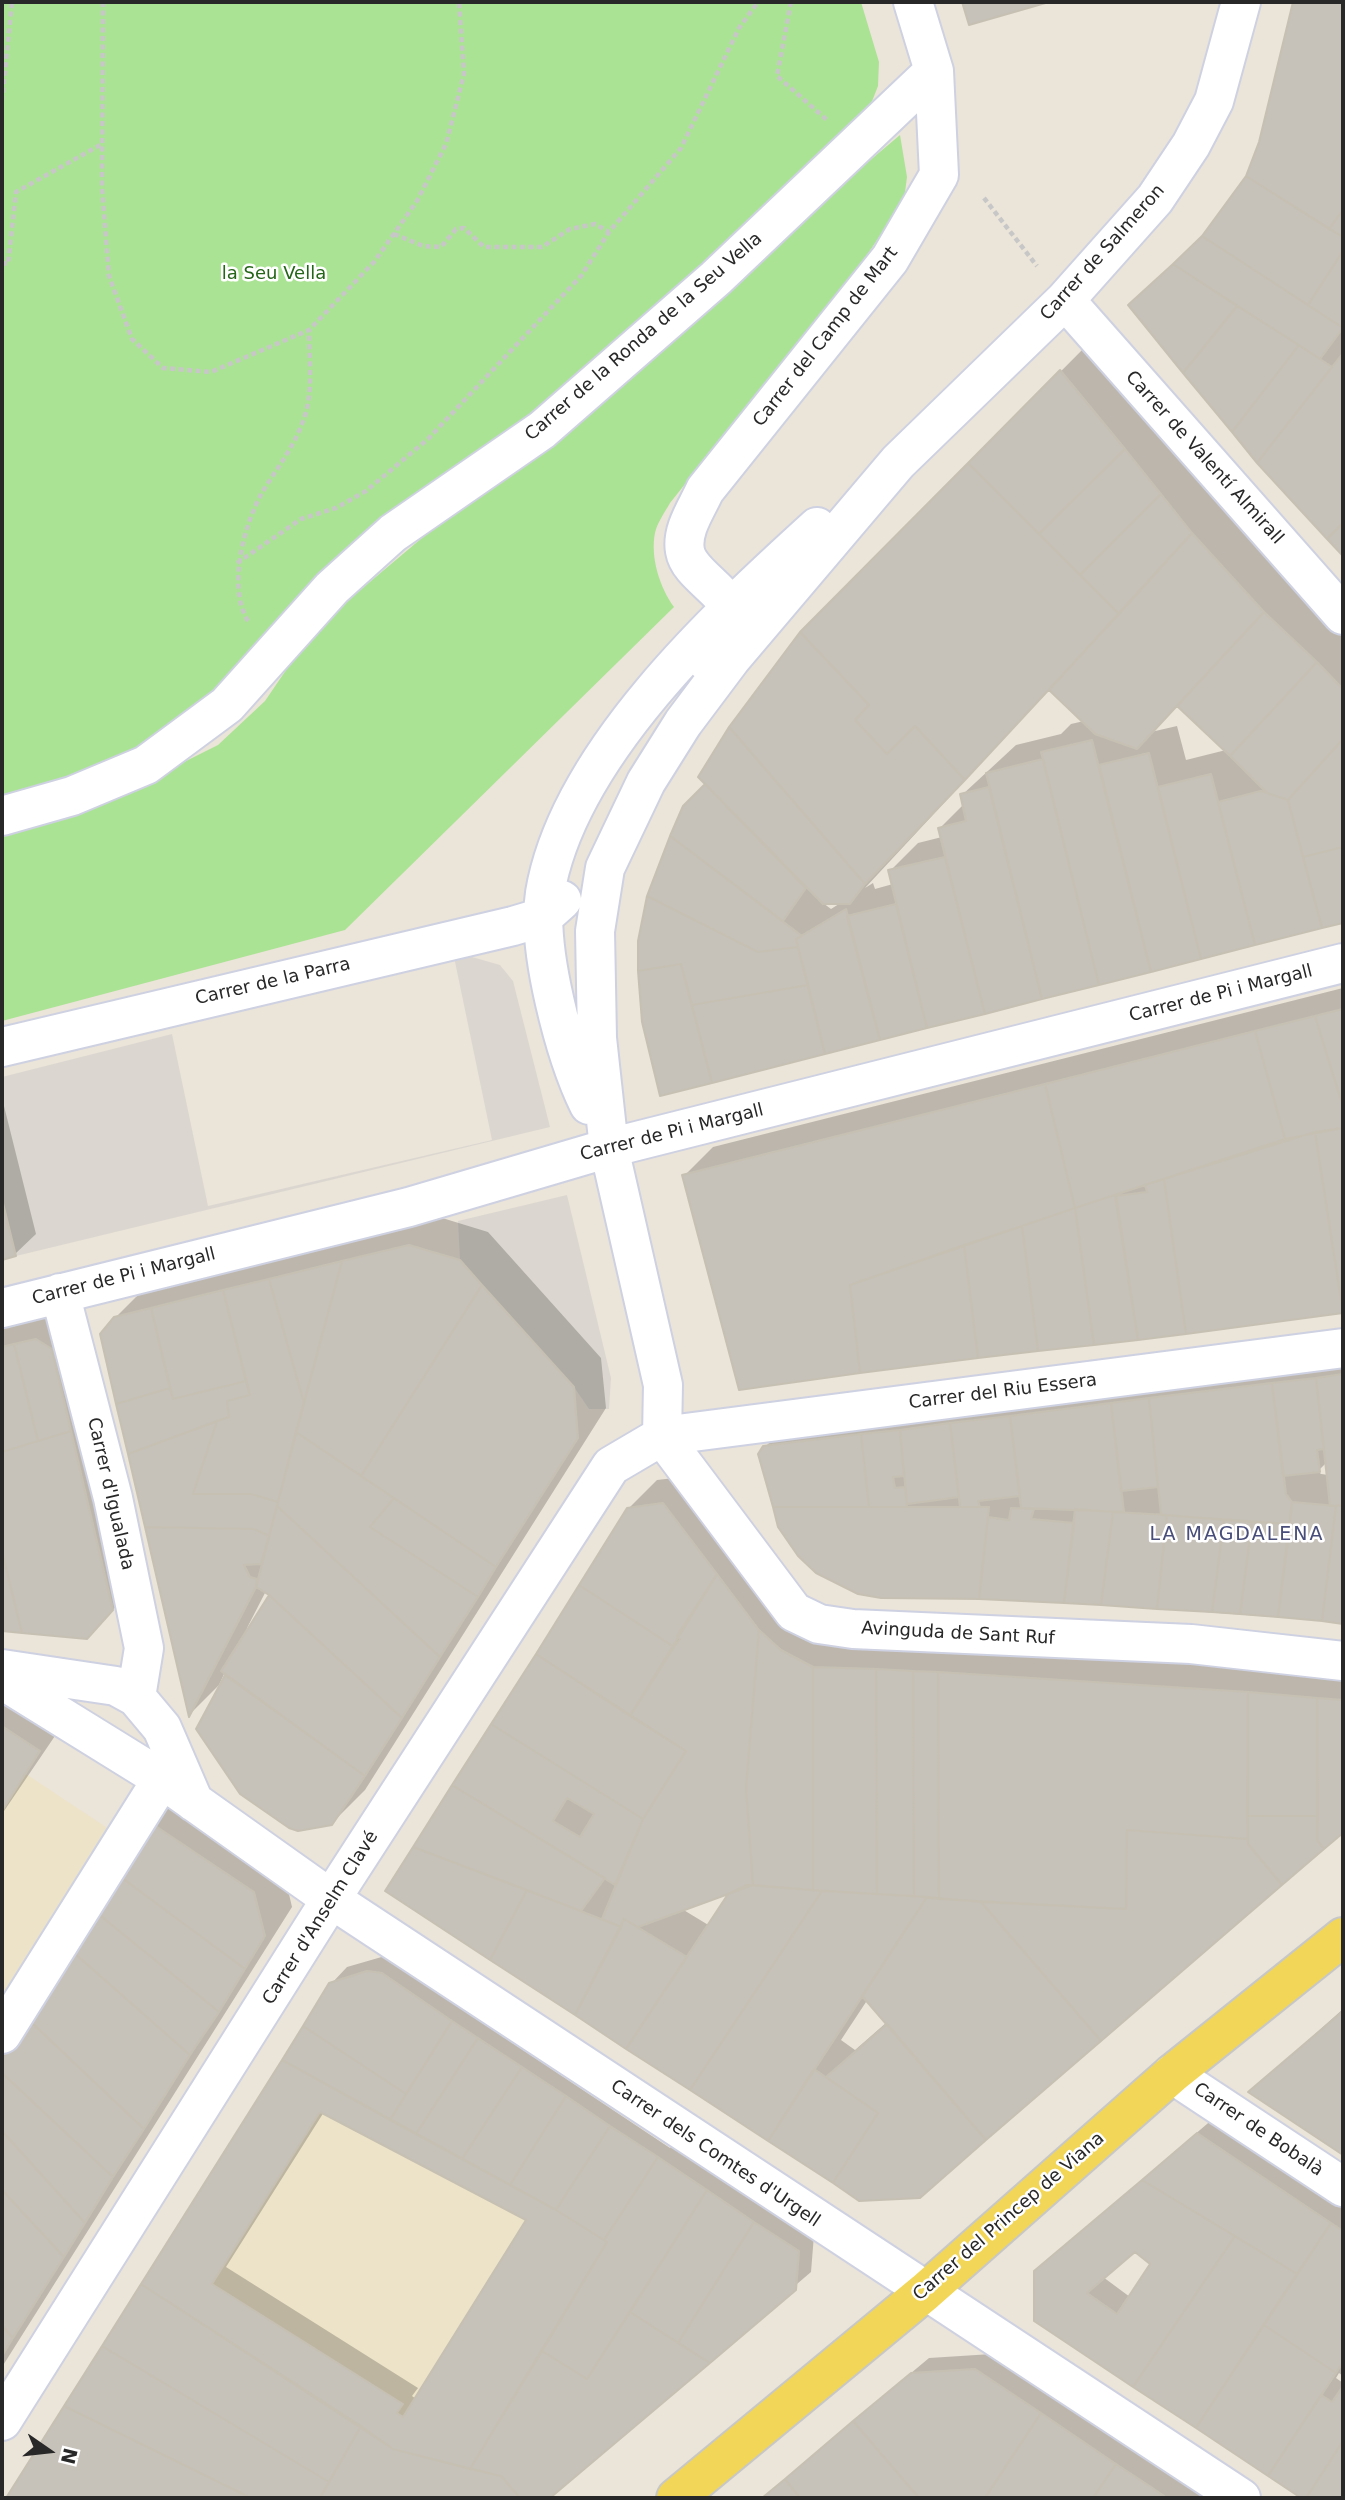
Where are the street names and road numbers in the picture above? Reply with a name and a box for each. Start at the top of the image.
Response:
street label: Carrer de Salmeron [1036,181,1170,325]
street label: Carrer de la Ronda de la Seu Vella [521,228,767,446]
street label: Carrer del Camp de Mart [749,243,903,431]
street label: Carrer de Valentí Almirall [1120,367,1288,549]
street label: Carrer de la Parra [193,954,353,1010]
street label: Carrer de Pi i Margall [1127,961,1315,1027]
street label: Carrer de Pi i Margall [578,1100,766,1166]
street label: Carrer de Pi i Margall [30,1244,218,1310]
street label: Carrer del Riu Essera [908,1370,1098,1414]
street label: Carrer d'Igualada [82,1416,138,1572]
street label: Avinguda de Sant Ruf [861,1618,1055,1650]
street label: Carrer d'Anselm Clavé [259,1827,383,2009]
street label: Carrer dels Comtes d'Urgell [606,2076,824,2232]
street label: Carrer de Bobalà [1189,2079,1327,2181]
street label: Carrer del Princep de Viana [909,2128,1109,2306]

